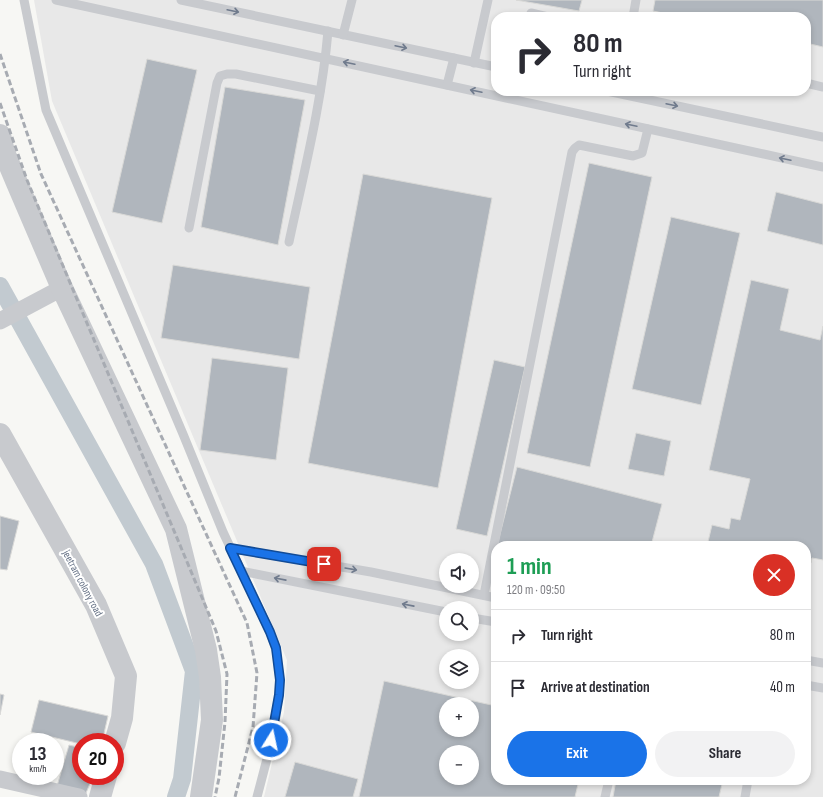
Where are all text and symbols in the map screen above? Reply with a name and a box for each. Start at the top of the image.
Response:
one-way arrow [226,8,239,16]
text: 80 m [573,27,622,60]
icon: right [507,28,559,80]
one-way arrow [394,44,407,52]
one-way arrow [343,59,356,67]
text: Turn right [573,61,631,82]
one-way arrow [470,87,483,95]
one-way arrow [665,101,678,109]
one-way arrow [624,121,637,129]
one-way arrow [779,155,792,163]
street label: jeetram colony road [59,547,106,619]
pin [307,547,341,581]
text: 1 min [507,552,552,581]
icon: arrive [313,553,335,575]
map controls [439,553,479,785]
button: sound [439,553,479,593]
button: close [753,554,795,596]
one-way arrow [344,565,357,573]
one-way arrow [274,575,287,583]
text: 120 m · 09:50 [507,582,565,598]
one-way arrow [402,600,415,608]
button: search [439,601,479,641]
icon: right [507,625,529,647]
text: Turn right [541,626,593,645]
text: 80 m [770,626,795,645]
button: layers [439,649,479,689]
icon: arrive [507,677,529,699]
text: Arrive at destination [541,678,650,697]
text: 40 m [770,678,795,697]
button: + [439,697,479,737]
position arrow [250,719,292,761]
button: Exit [507,731,647,777]
button: Share [655,731,795,777]
speed limit sign: 20 [72,733,124,785]
text: 13 [30,742,46,766]
button: − [439,745,479,785]
text: km/h [29,763,47,775]

